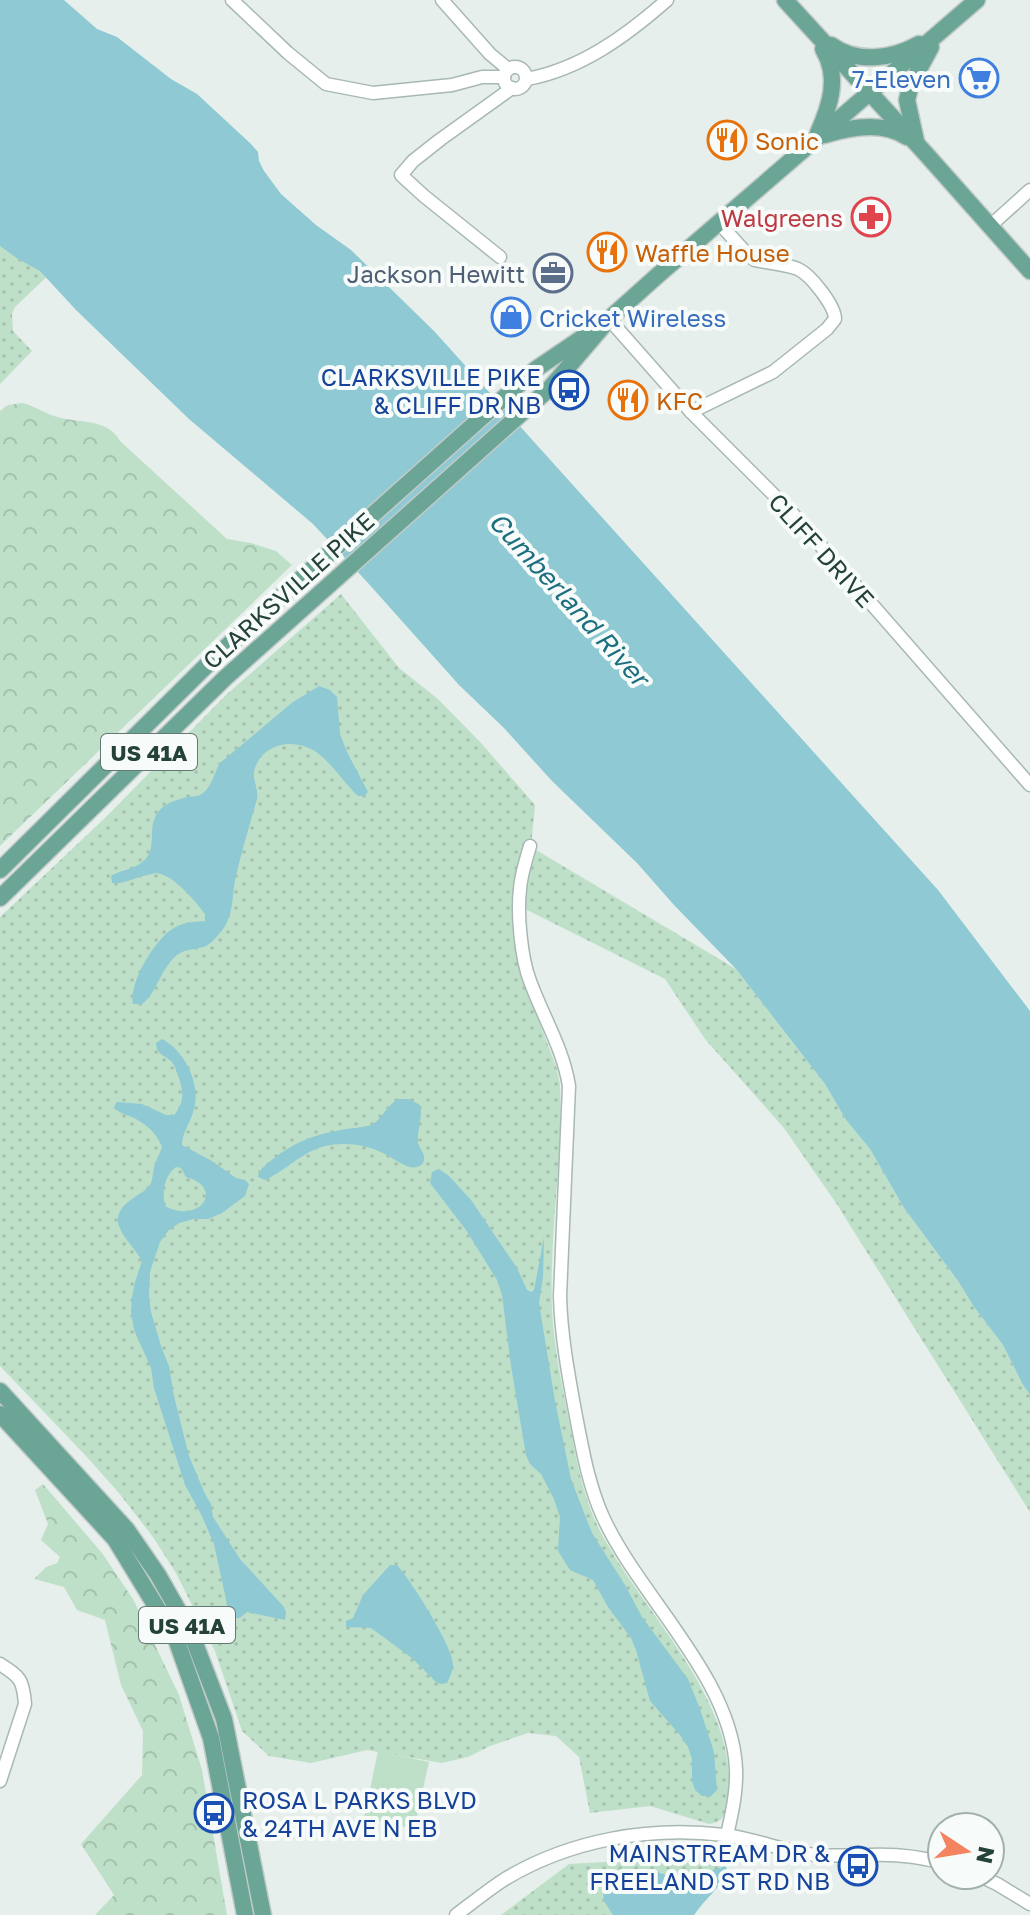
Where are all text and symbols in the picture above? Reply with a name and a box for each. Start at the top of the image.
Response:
supermarket icon: 7-Eleven [958,57,1000,99]
place label: 7-Eleven [852,64,951,93]
restaurant icon: Sonic [706,119,748,161]
place label: Sonic [755,126,819,155]
pharmacy icon: Walgreens [850,196,892,238]
place label: Walgreens [721,203,843,232]
restaurant icon: Waffle House [586,231,628,273]
place label: Waffle House [635,238,790,267]
office icon: Jackson Hewitt [532,252,574,294]
place label: Jackson Hewitt [347,259,525,288]
shop icon: Cricket Wireless [490,296,532,338]
place label: Cricket Wireless [539,303,726,332]
place label: CLARKSVILLE PIKE & CLIFF DR NB [321,362,541,419]
bus stop icon: CLARKSVILLE PIKE & CLIFF DR NB [548,369,590,411]
restaurant icon: KFC [607,379,649,421]
place label: KFC [656,386,703,415]
street label: CLIFF DRIVE [763,487,881,613]
street label: CLARKSVILLE PIKE [196,506,380,674]
water label: Cumberland River [483,506,658,695]
road number: US 41A [101,734,197,770]
road number: US 41A [139,1607,235,1643]
place label: ROSA L PARKS BLVD & 24TH AVE N EB [242,1785,477,1842]
bus stop icon: ROSA L PARKS BLVD & 24TH AVE N EB [193,1792,235,1834]
north arrow [926,1811,1006,1891]
place label: MAINSTREAM DR & FREELAND ST RD NB [589,1838,830,1895]
text: N [971,1844,1001,1866]
bus stop icon: MAINSTREAM DR & FREELAND ST RD NB [837,1845,879,1887]

